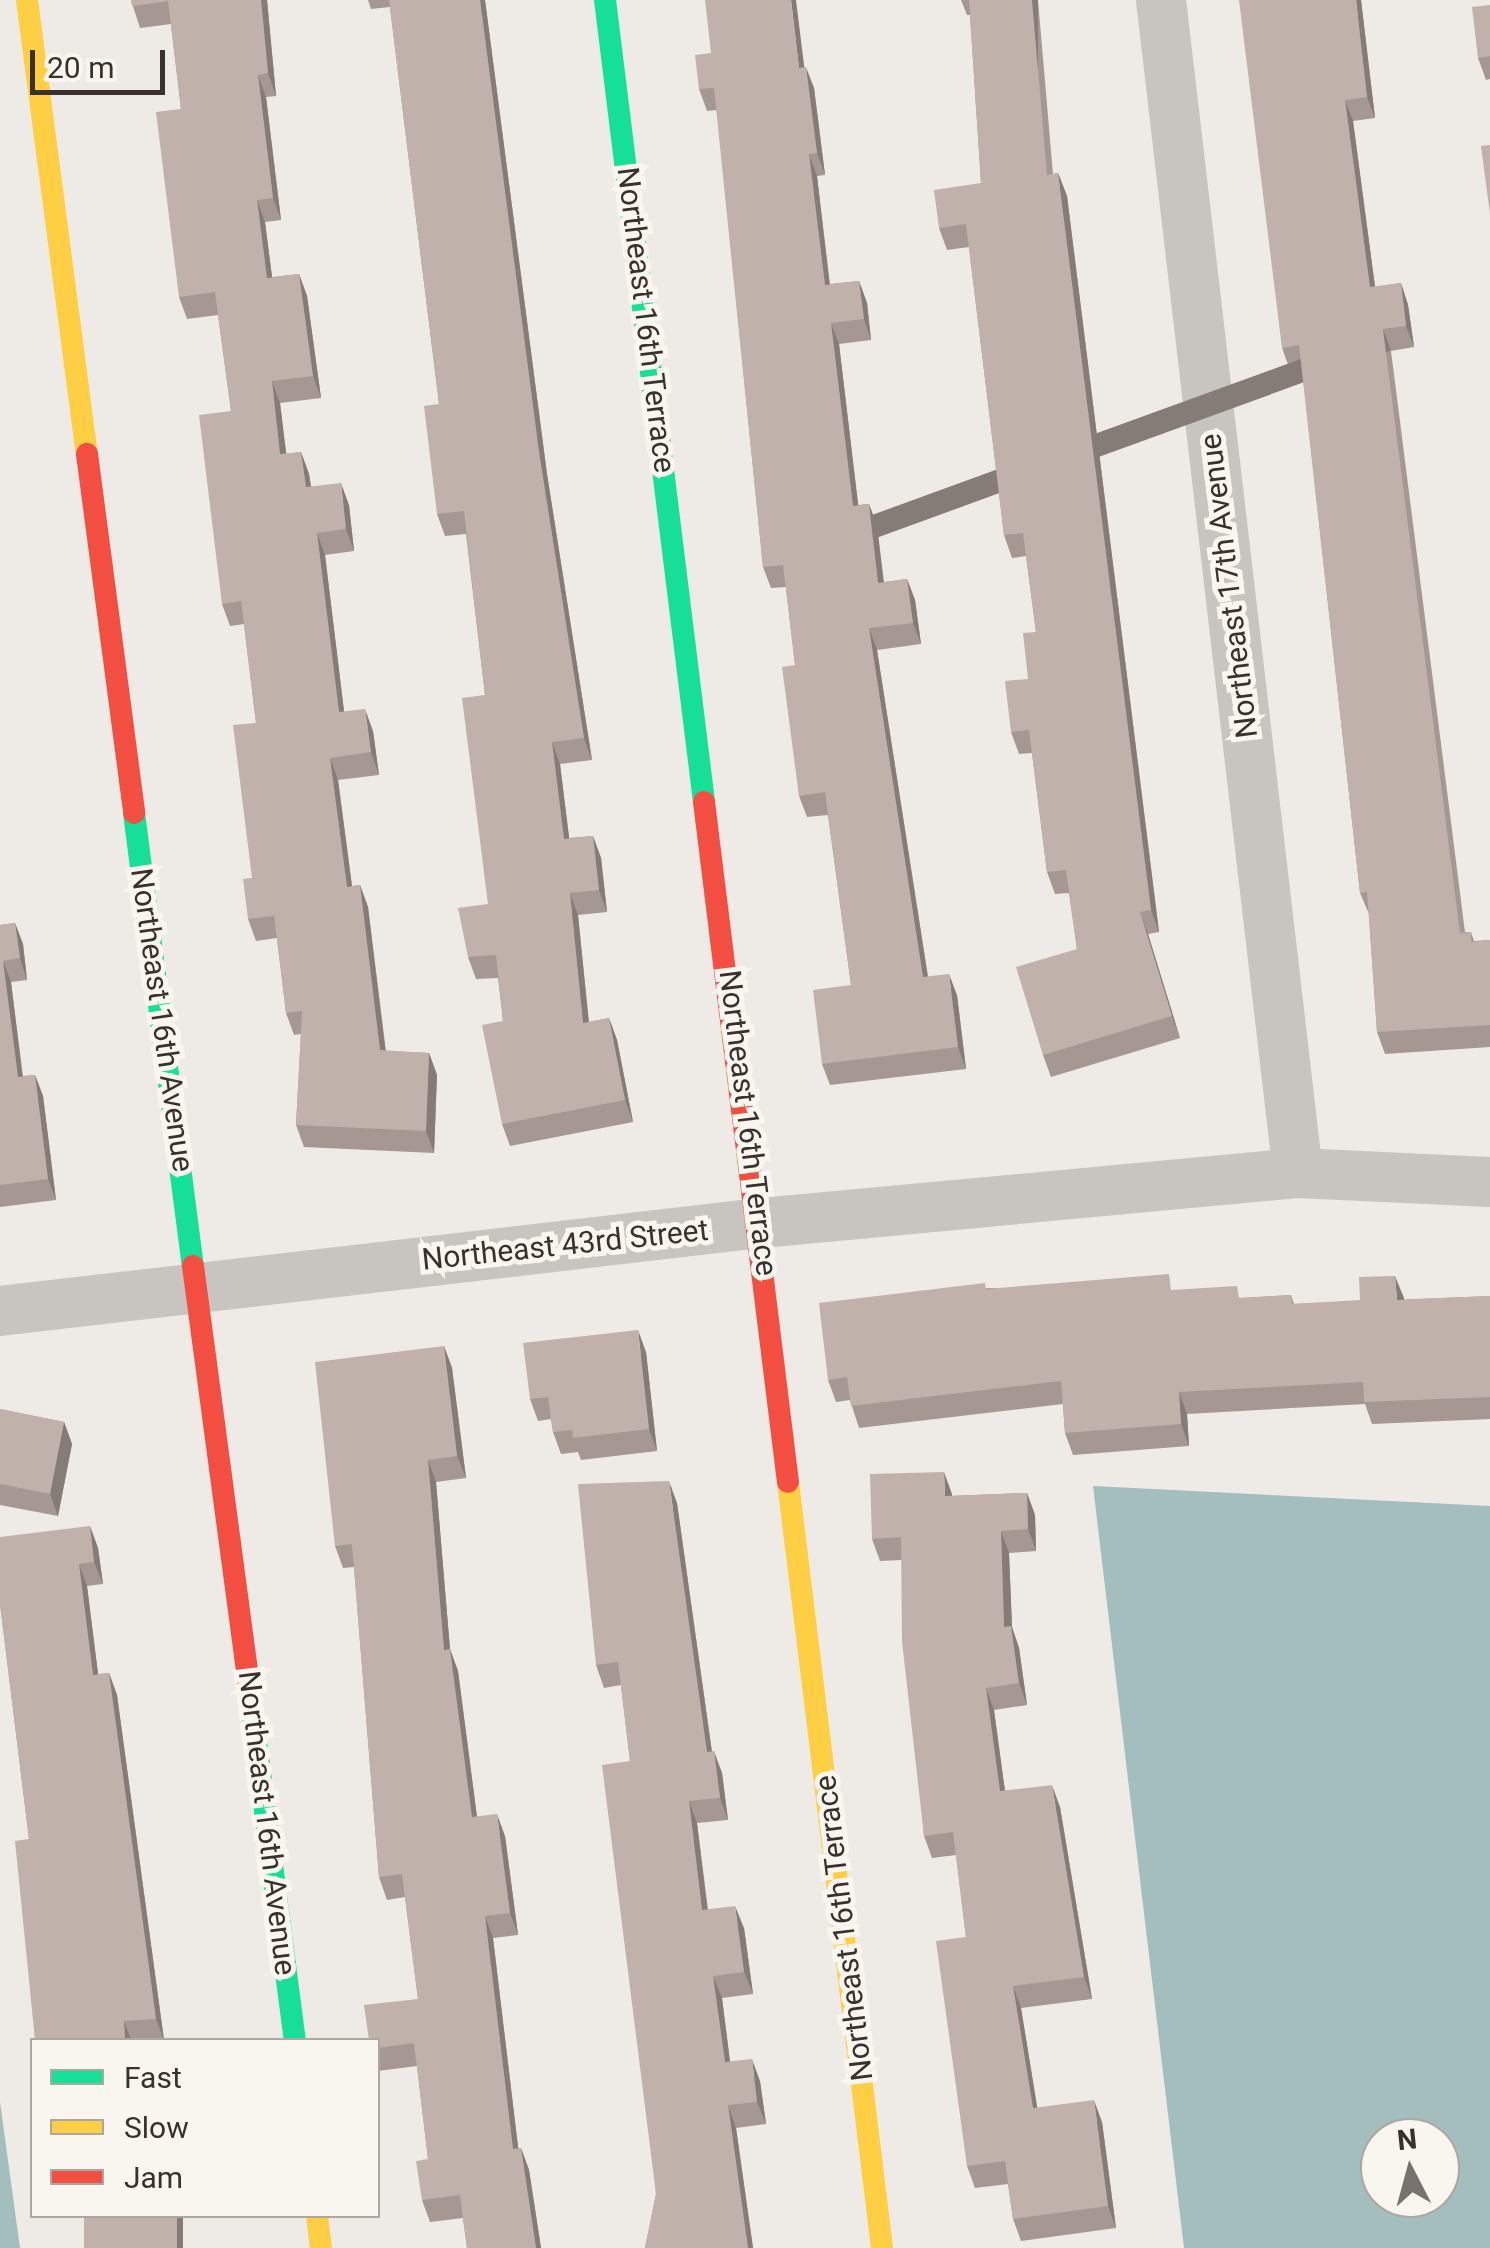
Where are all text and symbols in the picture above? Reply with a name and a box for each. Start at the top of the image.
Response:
scale bar [35,30,170,92]
text: 20 m [47,50,114,85]
street label: Northeast 16th Terrace [609,165,683,475]
street label: Northeast 17th Avenue [1192,432,1266,740]
street label: Northeast 16th Avenue [123,866,201,1174]
street label: Northeast 16th Terrace [711,968,785,1278]
street label: Northeast 43rd Street [420,1212,710,1278]
street label: Northeast 16th Avenue [230,1669,304,1977]
street label: Northeast 16th Terrace [807,1773,881,2083]
legend [30,2038,380,2218]
text: Fast [124,2060,182,2095]
text: Slow [124,2110,189,2145]
north arrow [1360,2118,1460,2218]
text: N [1395,2122,1419,2157]
text: Jam [124,2160,183,2195]

